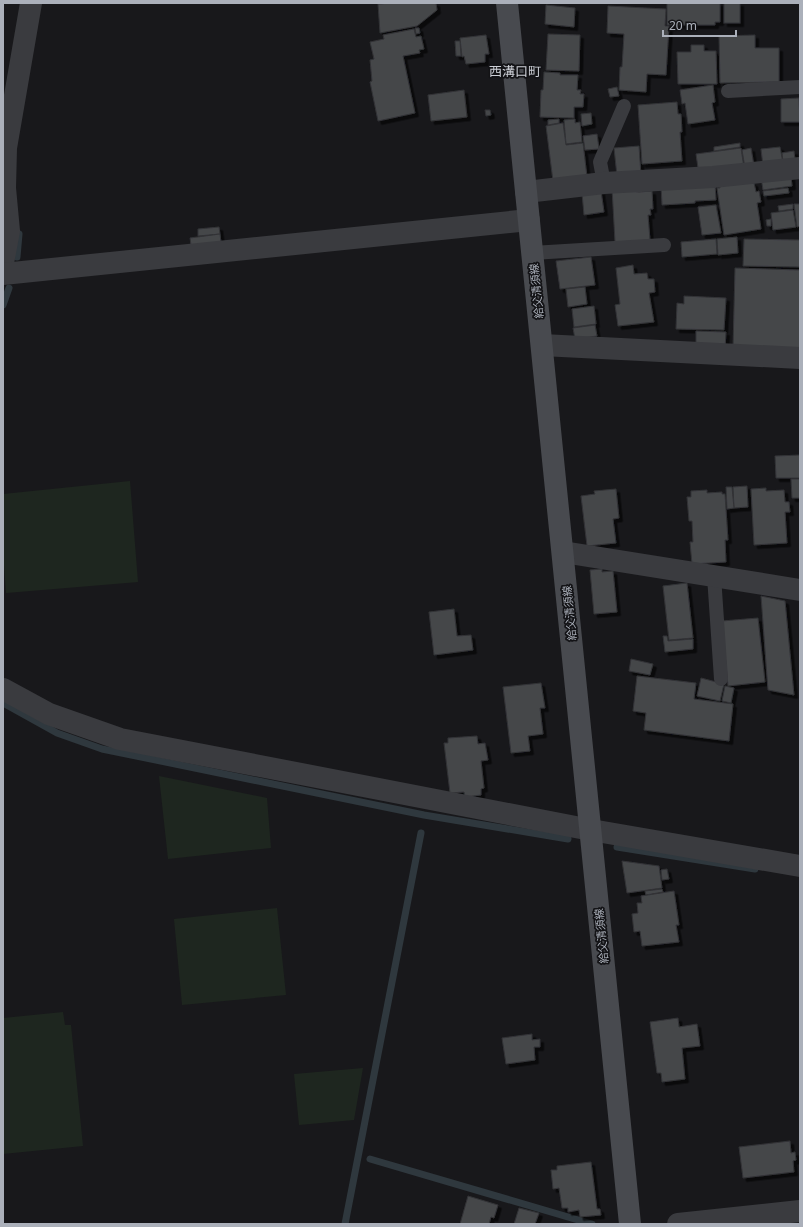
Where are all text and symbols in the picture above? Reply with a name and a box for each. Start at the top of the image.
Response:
scale bar [663,12,736,38]
text: 20 m [669,17,697,34]
district label: 西溝口町 [489,62,541,80]
street label: 給父清須線 [526,263,546,319]
street label: 給父清須線 [559,585,579,641]
street label: 給父清須線 [591,908,611,964]

